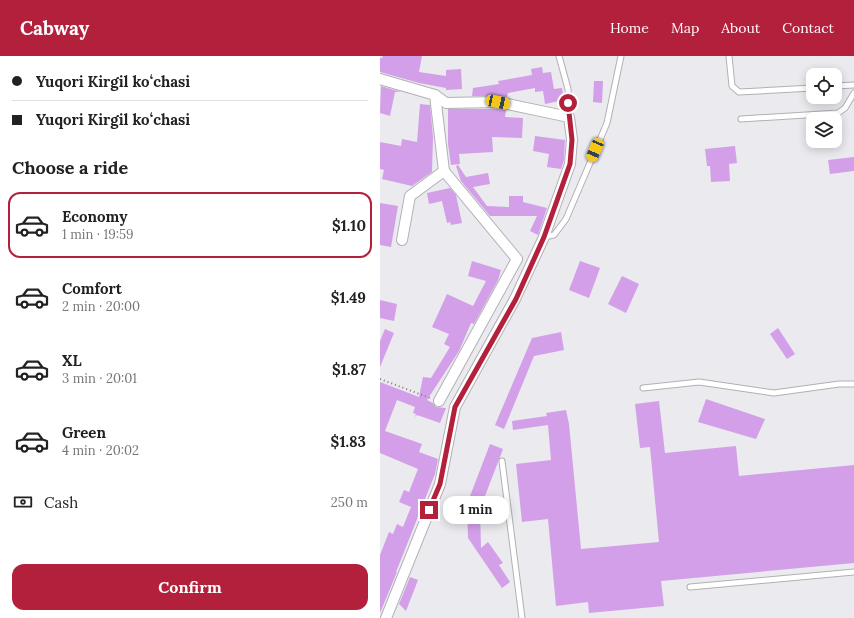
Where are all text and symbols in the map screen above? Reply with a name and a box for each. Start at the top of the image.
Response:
text: Cabway [20,16,89,40]
text: Home [610,19,649,37]
text: Map [671,19,699,37]
text: About [721,19,760,37]
text: Contact [782,19,834,37]
map controls [806,68,842,148]
button: locate [806,68,842,104]
text: Yuqori Kirgil koʻchasi [36,72,190,91]
car [485,94,511,110]
route start [559,94,577,112]
text: Yuqori Kirgil koʻchasi [36,110,190,129]
button: layers [806,112,842,148]
car [585,137,605,163]
text: Choose a ride [12,156,128,179]
icon: car [14,207,50,243]
text: Economy [62,207,127,226]
text: $1.10 [332,216,366,235]
text: 1 min · 19:59 [62,226,134,243]
icon: car [14,279,50,315]
text: Comfort [62,279,122,298]
text: $1.49 [331,288,366,307]
text: 2 min · 20:00 [62,298,140,315]
icon: car [14,351,50,387]
text: XL [62,351,82,370]
text: $1.87 [332,360,366,379]
text: 3 min · 20:01 [62,370,137,387]
icon: car [14,423,50,459]
text: Green [62,423,106,442]
text: $1.83 [331,432,366,451]
text: 4 min · 20:02 [62,442,139,459]
icon: cash [12,491,34,513]
text: Cash [44,493,78,512]
text: 250 m [331,494,368,511]
callout: 1 min [443,496,509,524]
route end [420,501,438,519]
text: 1 min [459,501,493,518]
button: Confirm [12,564,368,610]

